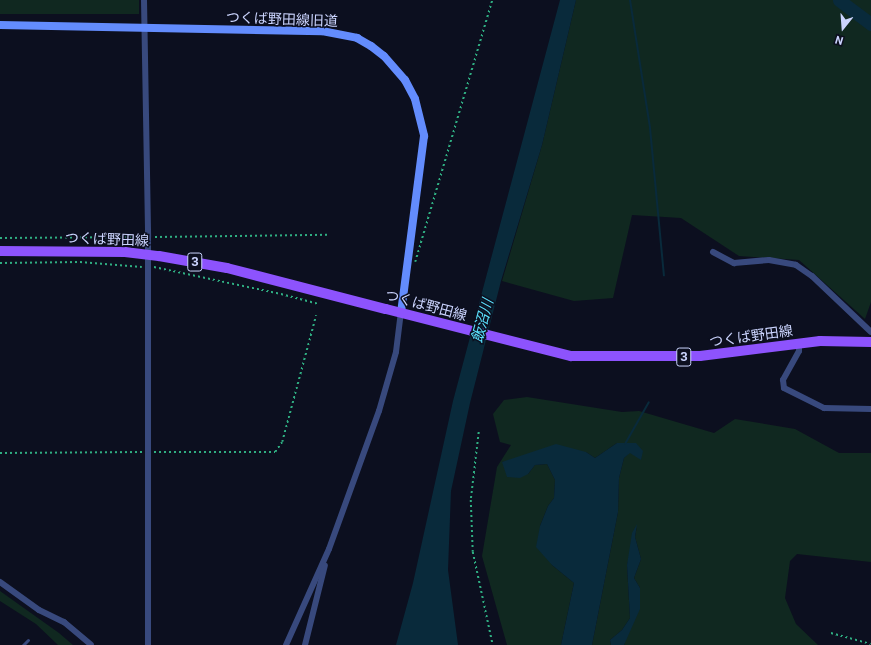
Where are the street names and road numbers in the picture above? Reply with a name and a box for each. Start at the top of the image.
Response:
street label: つくば野田線旧道 [226,9,338,29]
street label: つくば野田線 [65,229,149,249]
road number: 3 [187,251,203,273]
street label: つくば野田線 [383,286,469,324]
street label: つくば野田線 [708,322,794,350]
road number: 3 [676,346,692,368]

